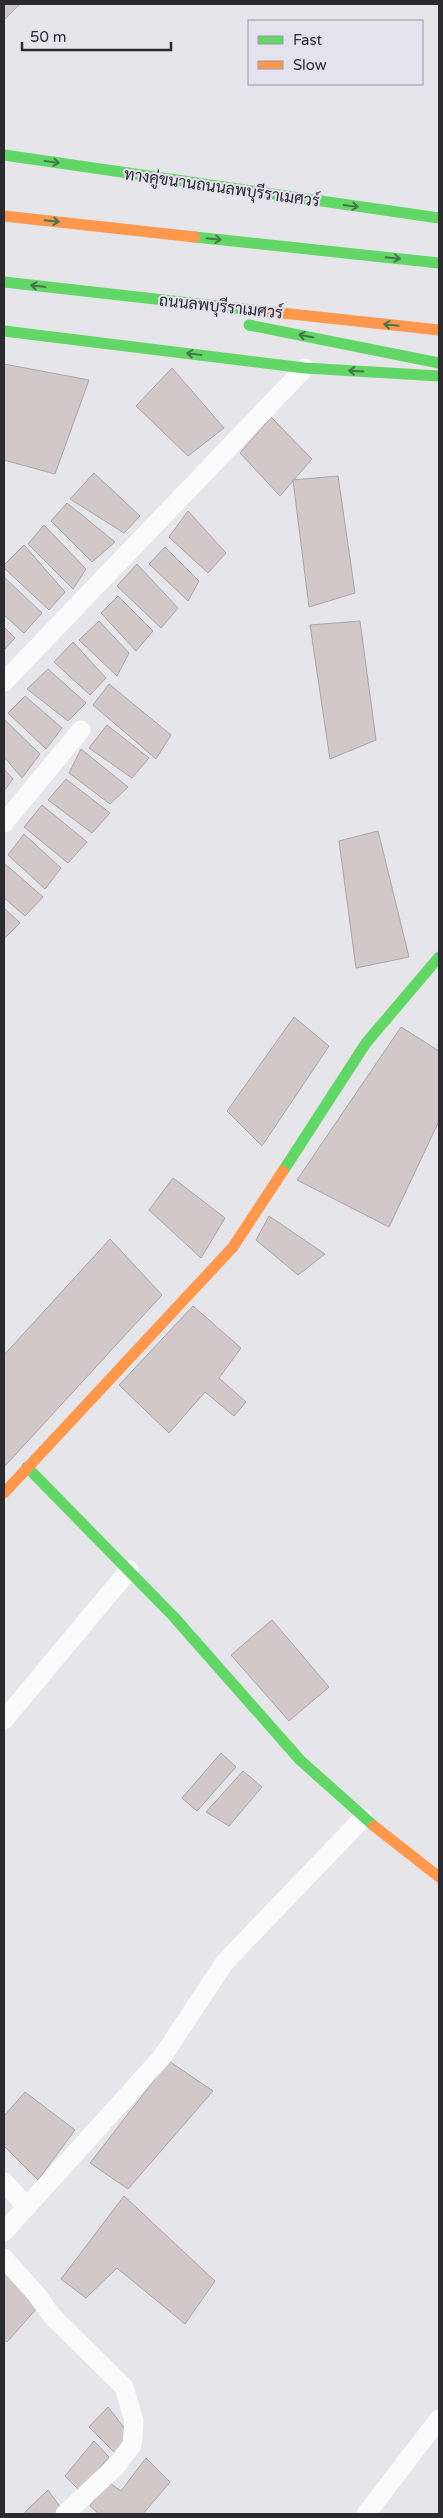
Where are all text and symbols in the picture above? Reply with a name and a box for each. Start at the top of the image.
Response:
scale bar [22,20,171,52]
legend [248,20,423,85]
text: 50 m [30,28,67,46]
text: Fast [293,31,323,49]
text: Slow [293,56,327,74]
one-way arrow [44,157,60,167]
street label: ทางคู่ขนานถนนลพบุรีราเมศวร์ [123,161,322,213]
one-way arrow [343,201,359,211]
one-way arrow [44,216,60,226]
one-way arrow [205,234,221,244]
one-way arrow [384,253,400,263]
one-way arrow [30,281,46,291]
street label: ถนนลพบุรีราเมศวร์ [158,288,284,324]
one-way arrow [383,320,399,330]
one-way arrow [298,331,314,341]
one-way arrow [186,349,202,359]
one-way arrow [348,366,364,375]

